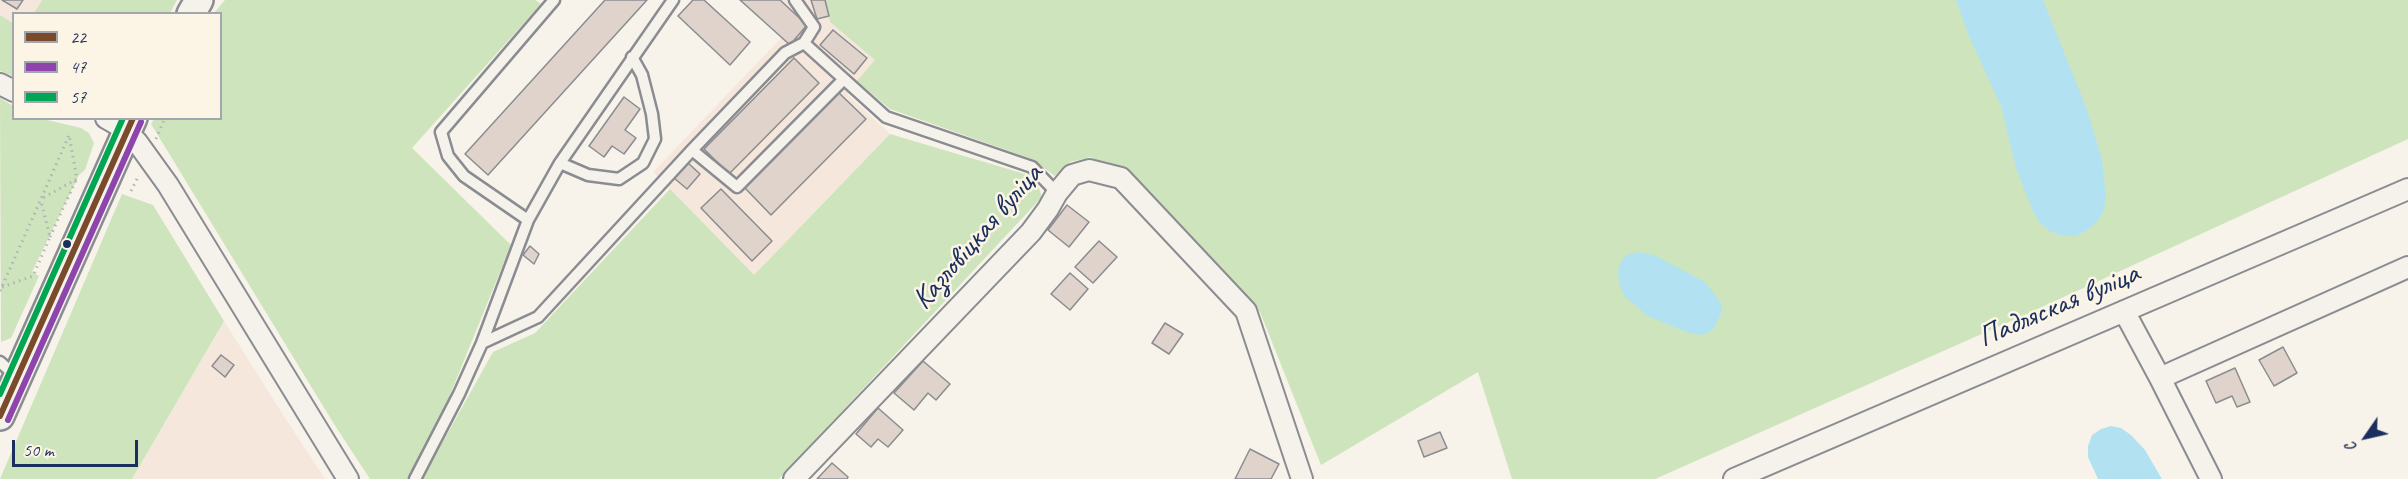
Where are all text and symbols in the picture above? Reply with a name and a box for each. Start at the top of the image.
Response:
legend [12,12,222,120]
text: 22 [70,26,86,48]
text: 47 [70,56,86,78]
text: 57 [70,86,86,108]
street label: Казловіцкая вуліца [905,157,1051,317]
unlabelled marker [61,238,73,250]
street label: Падляская вуліца [1973,256,2145,356]
north arrow [2336,407,2396,467]
scale bar [15,428,141,466]
text: С [2341,438,2362,456]
text: 50 m [23,439,54,461]

